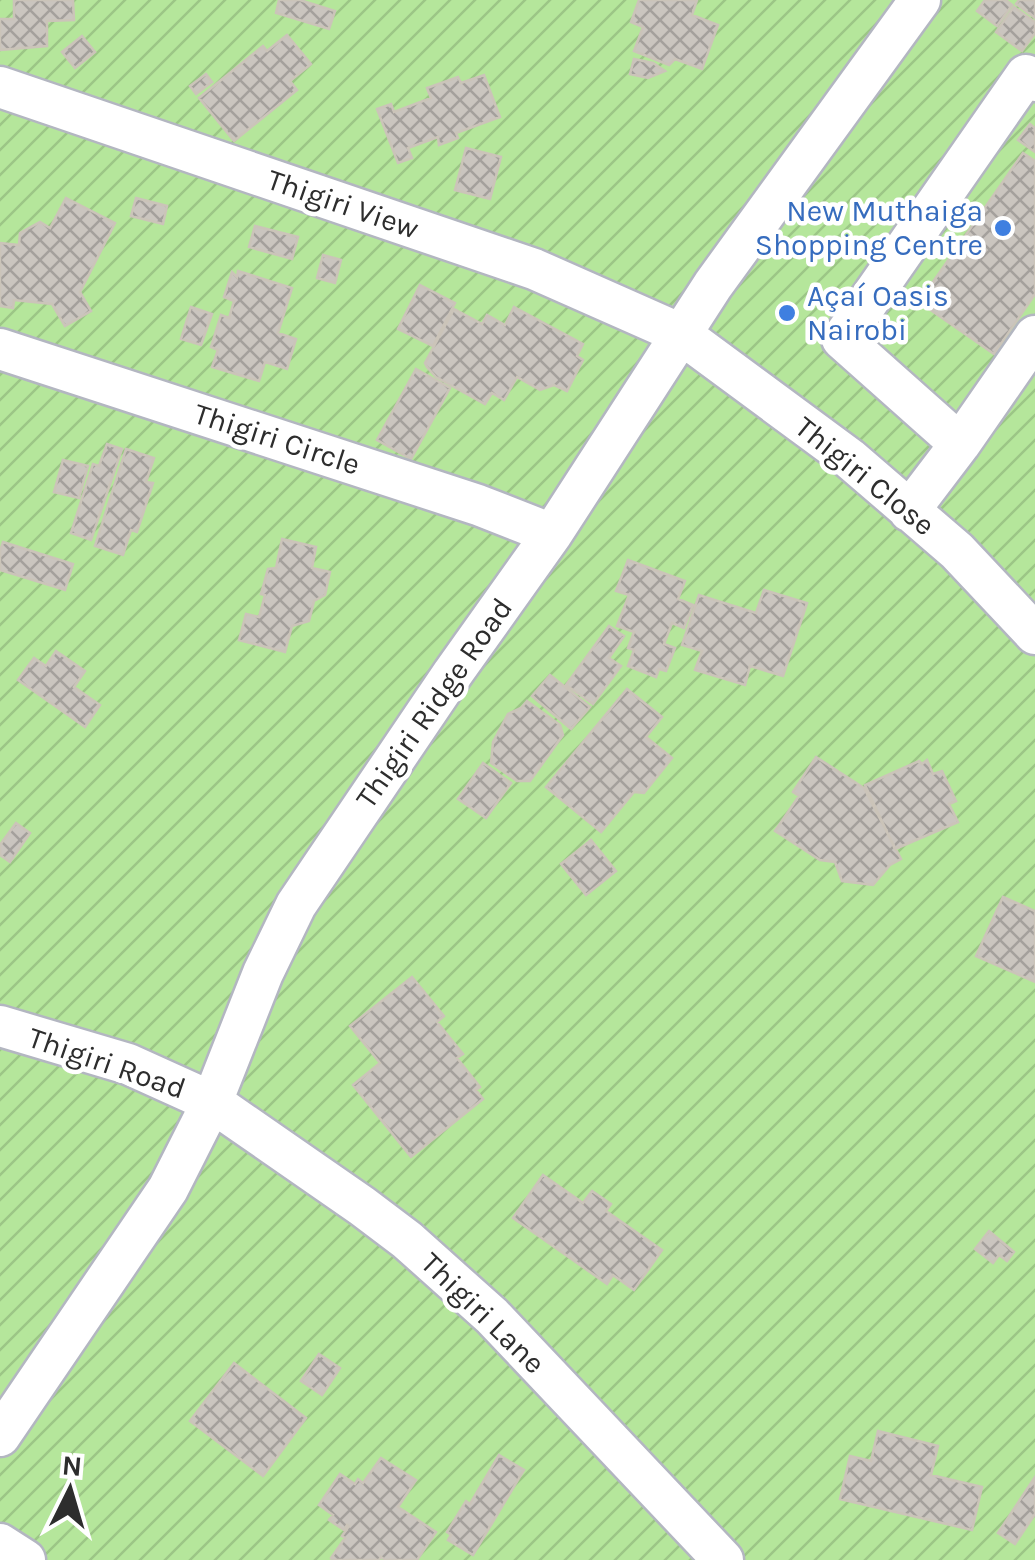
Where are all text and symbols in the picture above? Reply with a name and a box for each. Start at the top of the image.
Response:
street label: Thigiri View [263,161,424,247]
place label: New Muthaiga Shopping Centre [755,193,983,263]
marker: New Muthaiga Shopping Centre [992,217,1014,239]
place label: Açaí Oasis Nairobi [807,278,949,348]
marker: Açaí Oasis Nairobi [776,302,798,324]
street label: Thigiri Circle [189,395,365,483]
street label: Thigiri Close [788,409,942,543]
street label: Thigiri Ridge Road [348,591,520,815]
street label: Thigiri Road [24,1019,190,1107]
street label: Thigiri Lane [413,1245,553,1381]
north arrow [20,1440,120,1540]
text: N [61,1448,84,1483]

